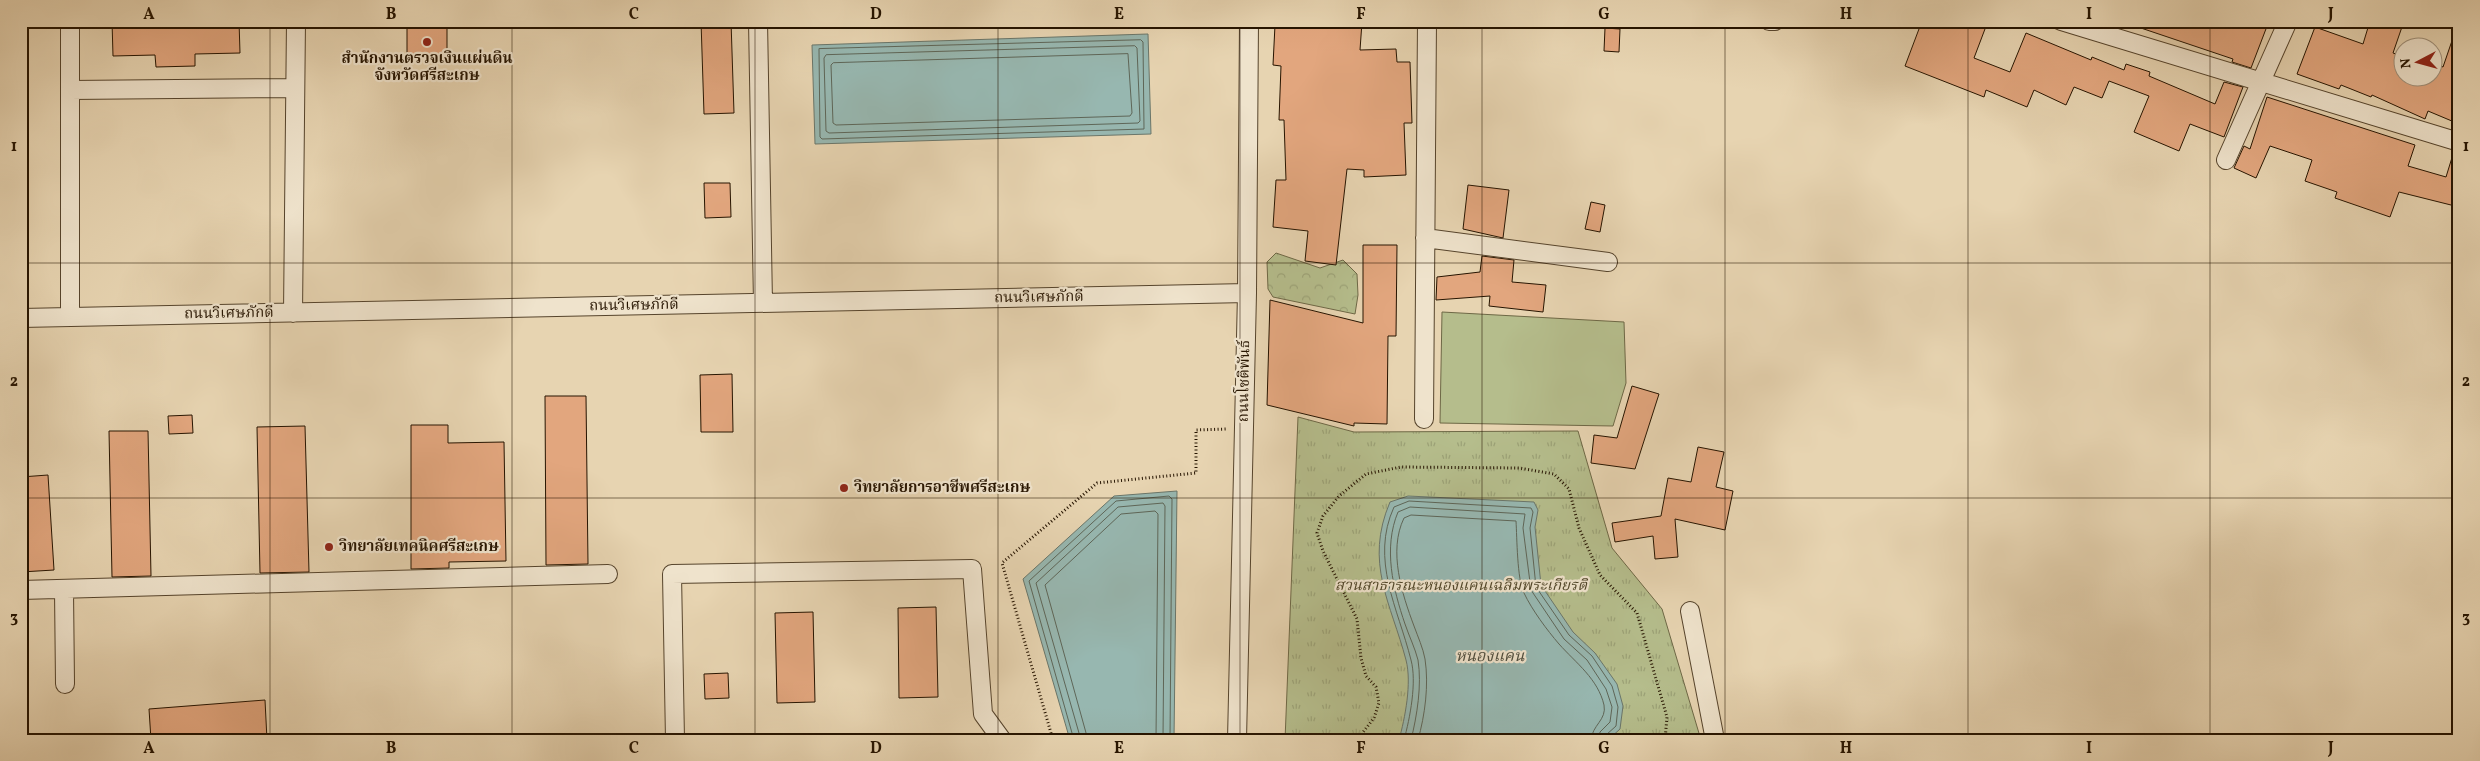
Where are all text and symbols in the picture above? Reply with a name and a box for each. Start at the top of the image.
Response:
text: A [143,4,155,26]
text: B [386,4,397,26]
text: C [629,4,639,26]
text: D [870,4,882,26]
text: E [1114,4,1124,26]
text: F [1356,4,1366,26]
text: G [1598,4,1610,26]
text: H [1840,4,1852,26]
text: I [2086,4,2092,26]
text: J [2327,4,2334,26]
marker: สำนักงานตรวจเงินแผ่นดิน จังหวัดศรีสะเกษ [421,36,433,48]
north arrow [2392,38,2442,88]
place label: สำนักงานตรวจเงินแผ่นดิน จังหวัดศรีสะเกษ [341,49,513,87]
text: N [2397,57,2417,69]
text: 1 [11,136,17,158]
text: 1 [2463,136,2469,158]
street label: ถนนวิเศษภักดี [994,287,1084,309]
street label: ถนนวิเศษภักดี [589,295,679,317]
street label: ถนนวิเศษภักดี [184,303,274,325]
street label: ถนนโชติพันธ์ [1232,339,1256,422]
text: 2 [10,371,18,393]
text: 2 [2462,371,2470,393]
place label: วิทยาลัยการอาชีพศรีสะเกษ [853,478,1030,499]
marker: วิทยาลัยการอาชีพศรีสะเกษ [838,482,850,494]
place label: วิทยาลัยเทคนิคศรีสะเกษ [338,537,499,558]
marker: วิทยาลัยเทคนิคศรีสะเกษ [323,541,335,553]
park label: สวนสาธารณะหนองแคนเฉลิมพระเกียรติ [1335,576,1589,597]
text: 3 [10,607,18,629]
text: 3 [2462,607,2470,629]
water label: หนองแคน [1455,646,1525,668]
text: A [143,738,155,760]
text: B [386,738,397,760]
text: C [629,738,639,760]
text: D [870,738,882,760]
text: E [1114,738,1124,760]
text: F [1356,738,1366,760]
text: G [1598,738,1610,760]
text: H [1840,738,1852,760]
text: I [2086,738,2092,760]
text: J [2327,738,2334,760]

